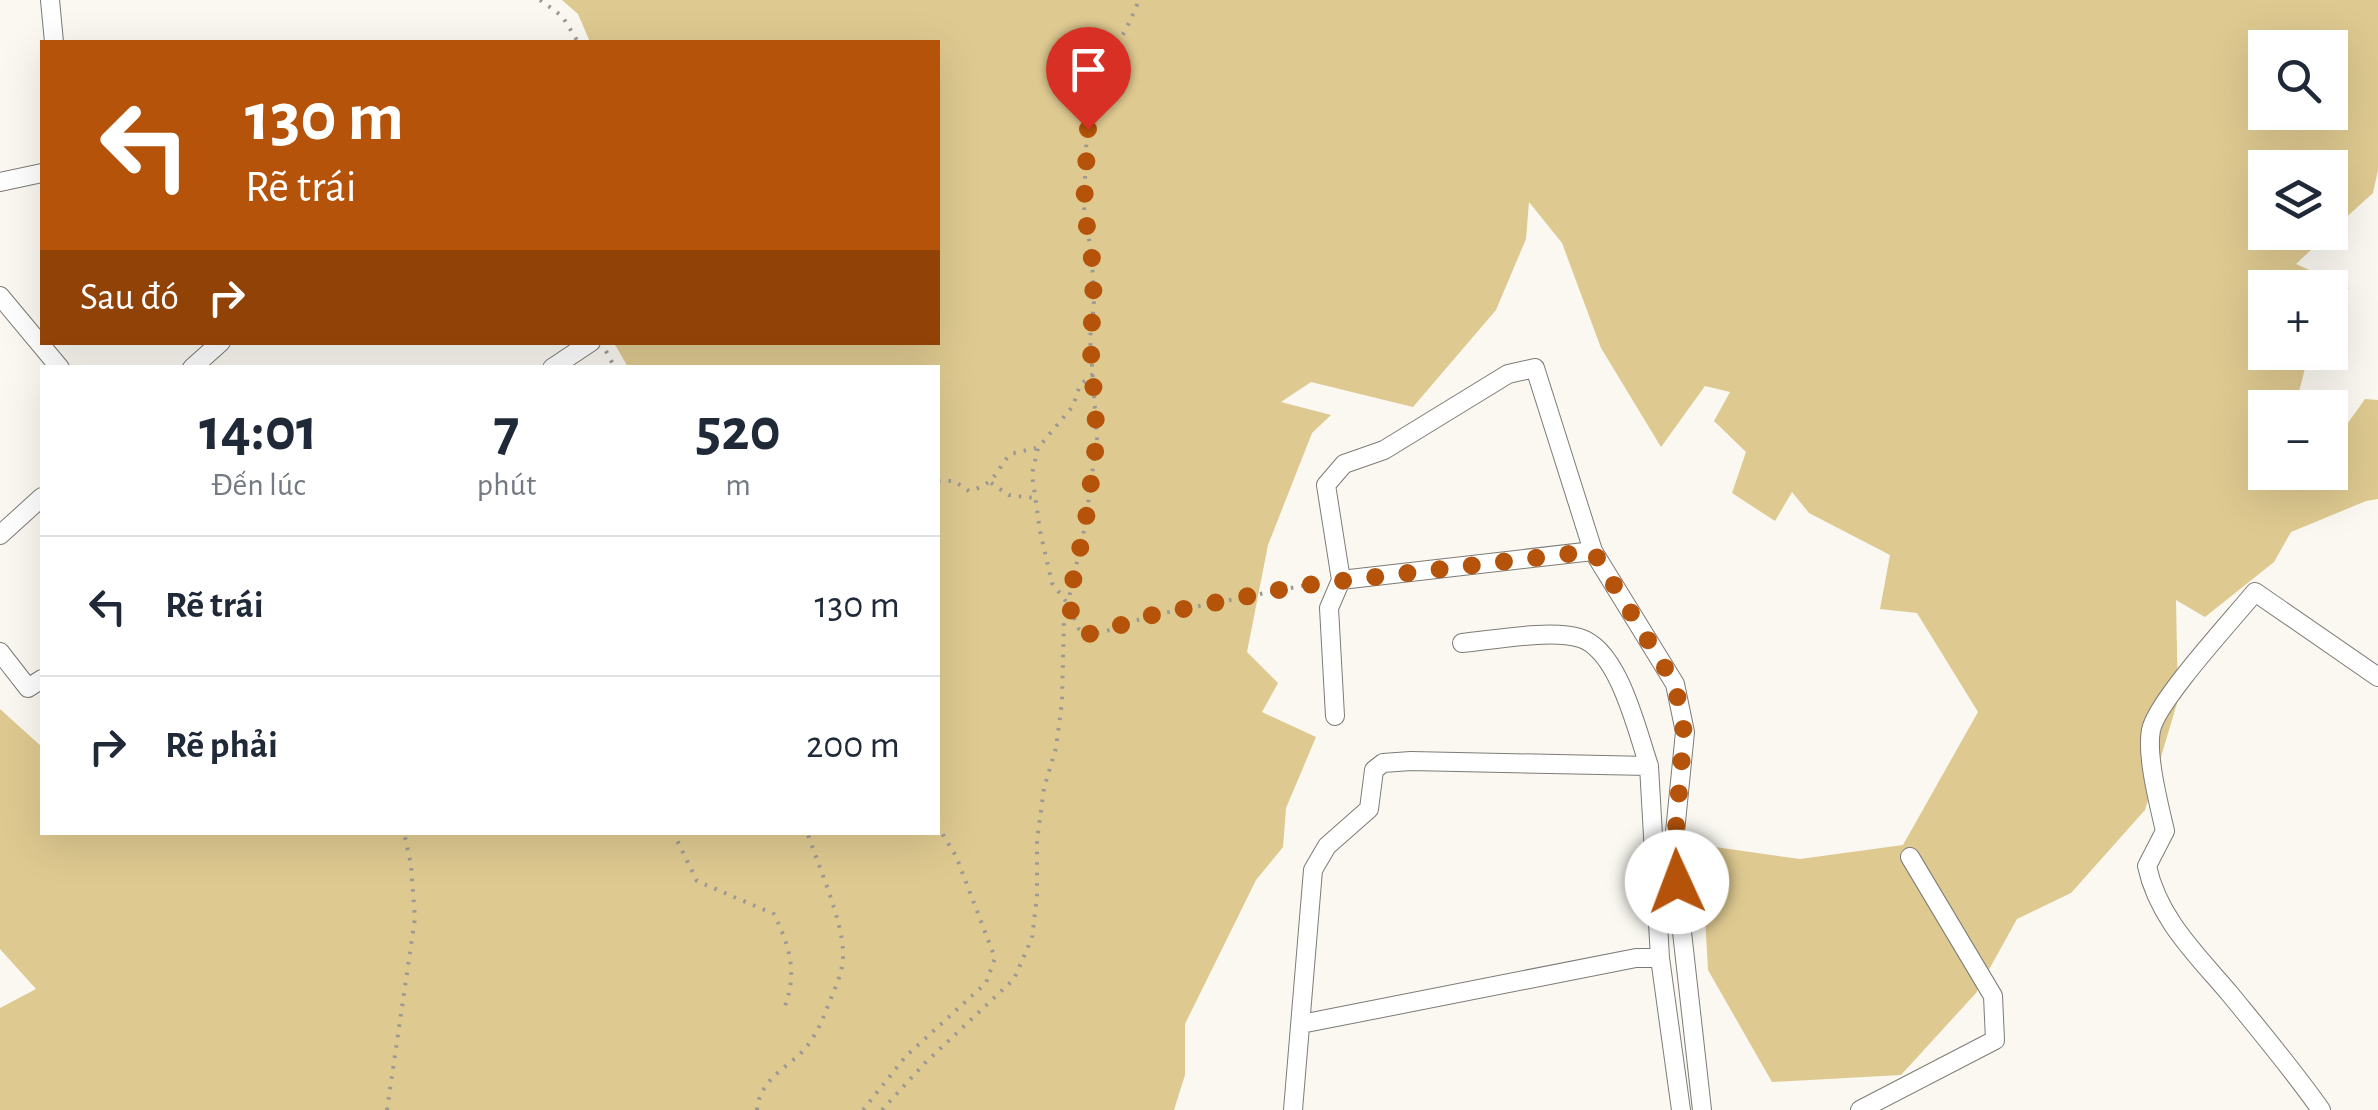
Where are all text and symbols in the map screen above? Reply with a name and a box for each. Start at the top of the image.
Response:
pin [1046,27,1131,130]
map controls [2248,30,2348,490]
button: search [2248,30,2348,130]
icon: arrive [1061,42,1116,97]
icon: left [80,80,210,210]
text: 130 m [245,83,404,153]
button: layers [2248,150,2348,250]
text: Rẽ trái [245,165,357,210]
icon: right [199,270,254,325]
button: + [2248,270,2348,370]
text: Sau đó [80,279,179,317]
button: − [2248,390,2348,490]
text: 14:01 [199,401,318,461]
text: 7 [494,401,519,461]
text: 520 [695,401,781,461]
text: Đến lúc [211,469,306,501]
text: phút [477,469,536,501]
text: m [725,469,751,501]
icon: left [80,579,135,634]
text: Rẽ trái [165,587,264,625]
text: 130 m [815,587,900,625]
icon: right [80,719,135,774]
text: Rẽ phải [165,727,278,765]
text: 200 m [806,727,900,765]
position arrow [1625,830,1729,934]

